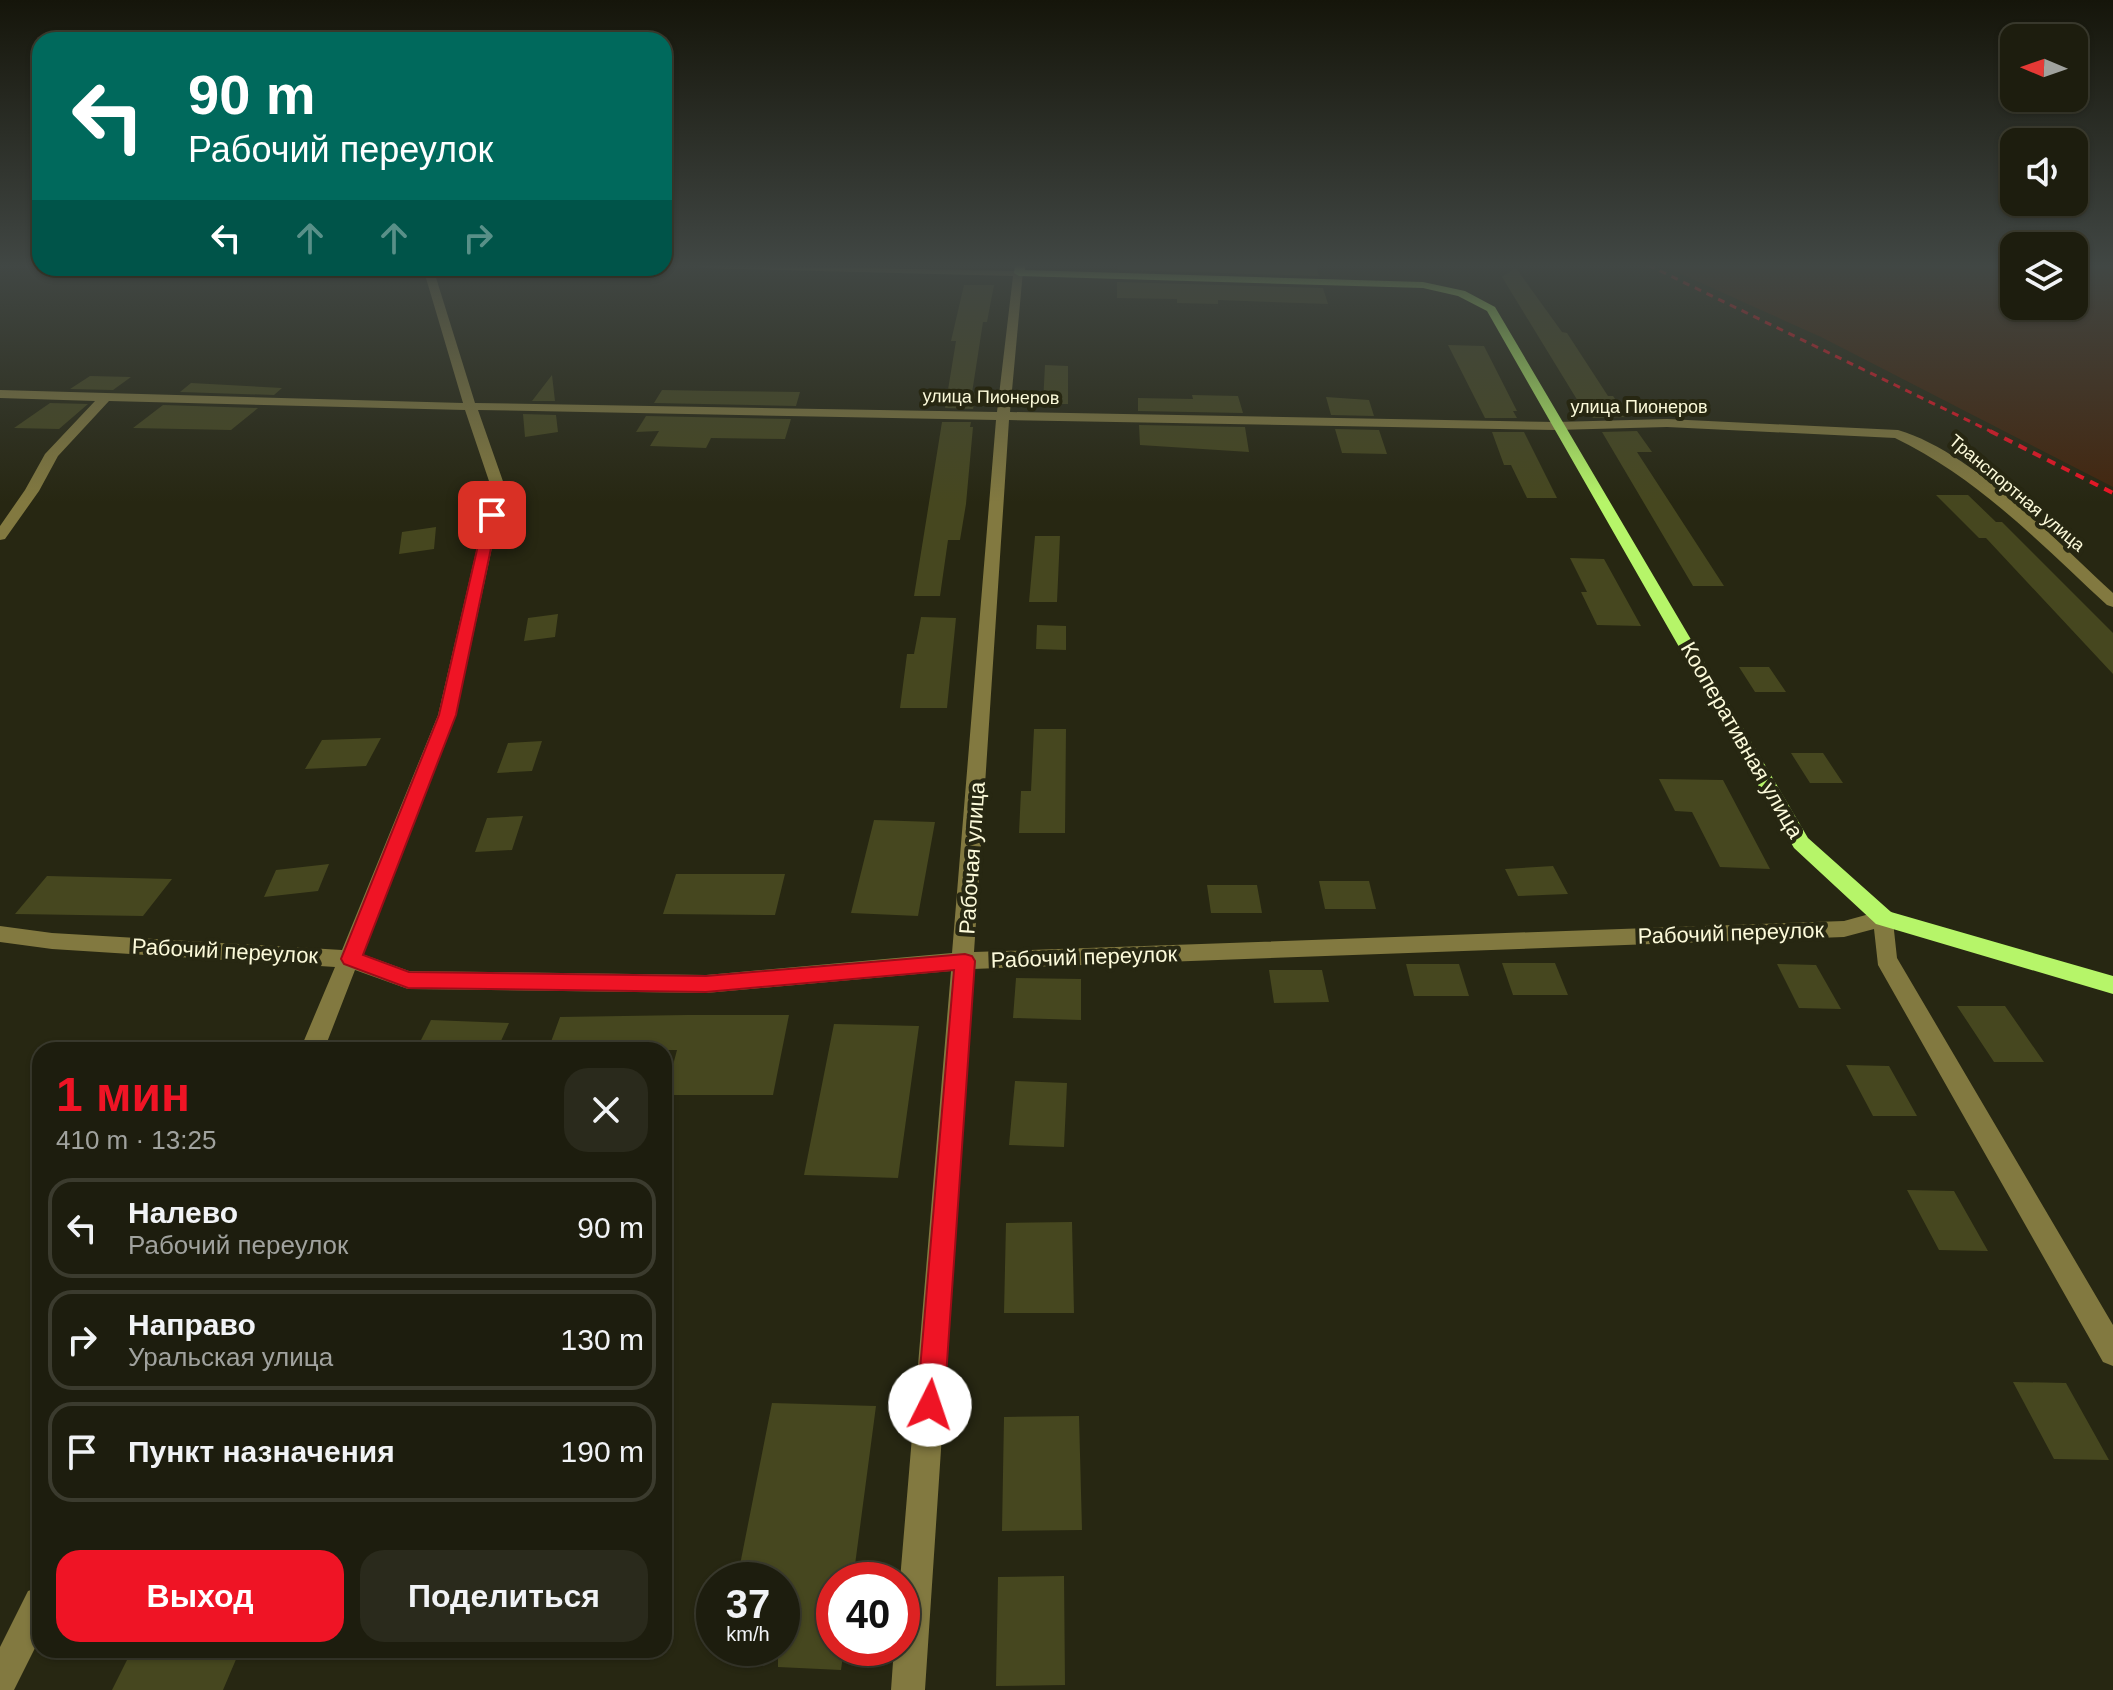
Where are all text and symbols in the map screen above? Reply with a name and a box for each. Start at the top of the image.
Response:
north arrow [2000,24,2088,112]
map controls [2000,24,2088,320]
text: 90 m [188,63,316,126]
icon: left [56,64,160,168]
button: sound [2000,128,2088,216]
text: Рабочий переулок [188,129,493,170]
icon: left [204,216,248,260]
icon: ahead [288,216,332,260]
icon: ahead [372,216,416,260]
icon: right [456,216,500,260]
button: layers [2000,232,2088,320]
street label: улица Пионеров [922,386,1060,408]
street label: улица Пионеров [1570,397,1708,417]
street label: Транспортная улица [1945,430,2090,556]
pin [458,481,526,549]
icon: arrive [470,493,514,537]
street label: Кооперативная улица [1676,637,1809,843]
street label: Рабочая улица [954,780,990,935]
street label: Рабочий переулок [1637,917,1825,949]
street label: Рабочий переулок [131,934,319,968]
street label: Рабочий переулок [990,941,1178,973]
text: 1 мин [56,1068,190,1121]
button: close [564,1068,648,1152]
text: 410 m · 13:25 [56,1125,216,1155]
text: Налево [128,1196,238,1229]
icon: left [60,1206,104,1250]
text: 90 m [577,1211,644,1244]
text: Рабочий переулок [128,1230,348,1260]
text: Направо [128,1308,256,1341]
icon: right [60,1318,104,1362]
text: 130 m [561,1323,644,1356]
text: Уральская улица [128,1342,333,1372]
position arrow [888,1363,972,1447]
icon: arrive [60,1430,104,1474]
text: Пункт назначения [128,1435,395,1468]
text: 190 m [561,1435,644,1468]
button: Выход [56,1550,344,1642]
button: Поделиться [360,1550,648,1642]
speed limit sign: 40 [816,1562,920,1666]
text: 37 [726,1582,770,1626]
text: km/h [726,1623,770,1645]

